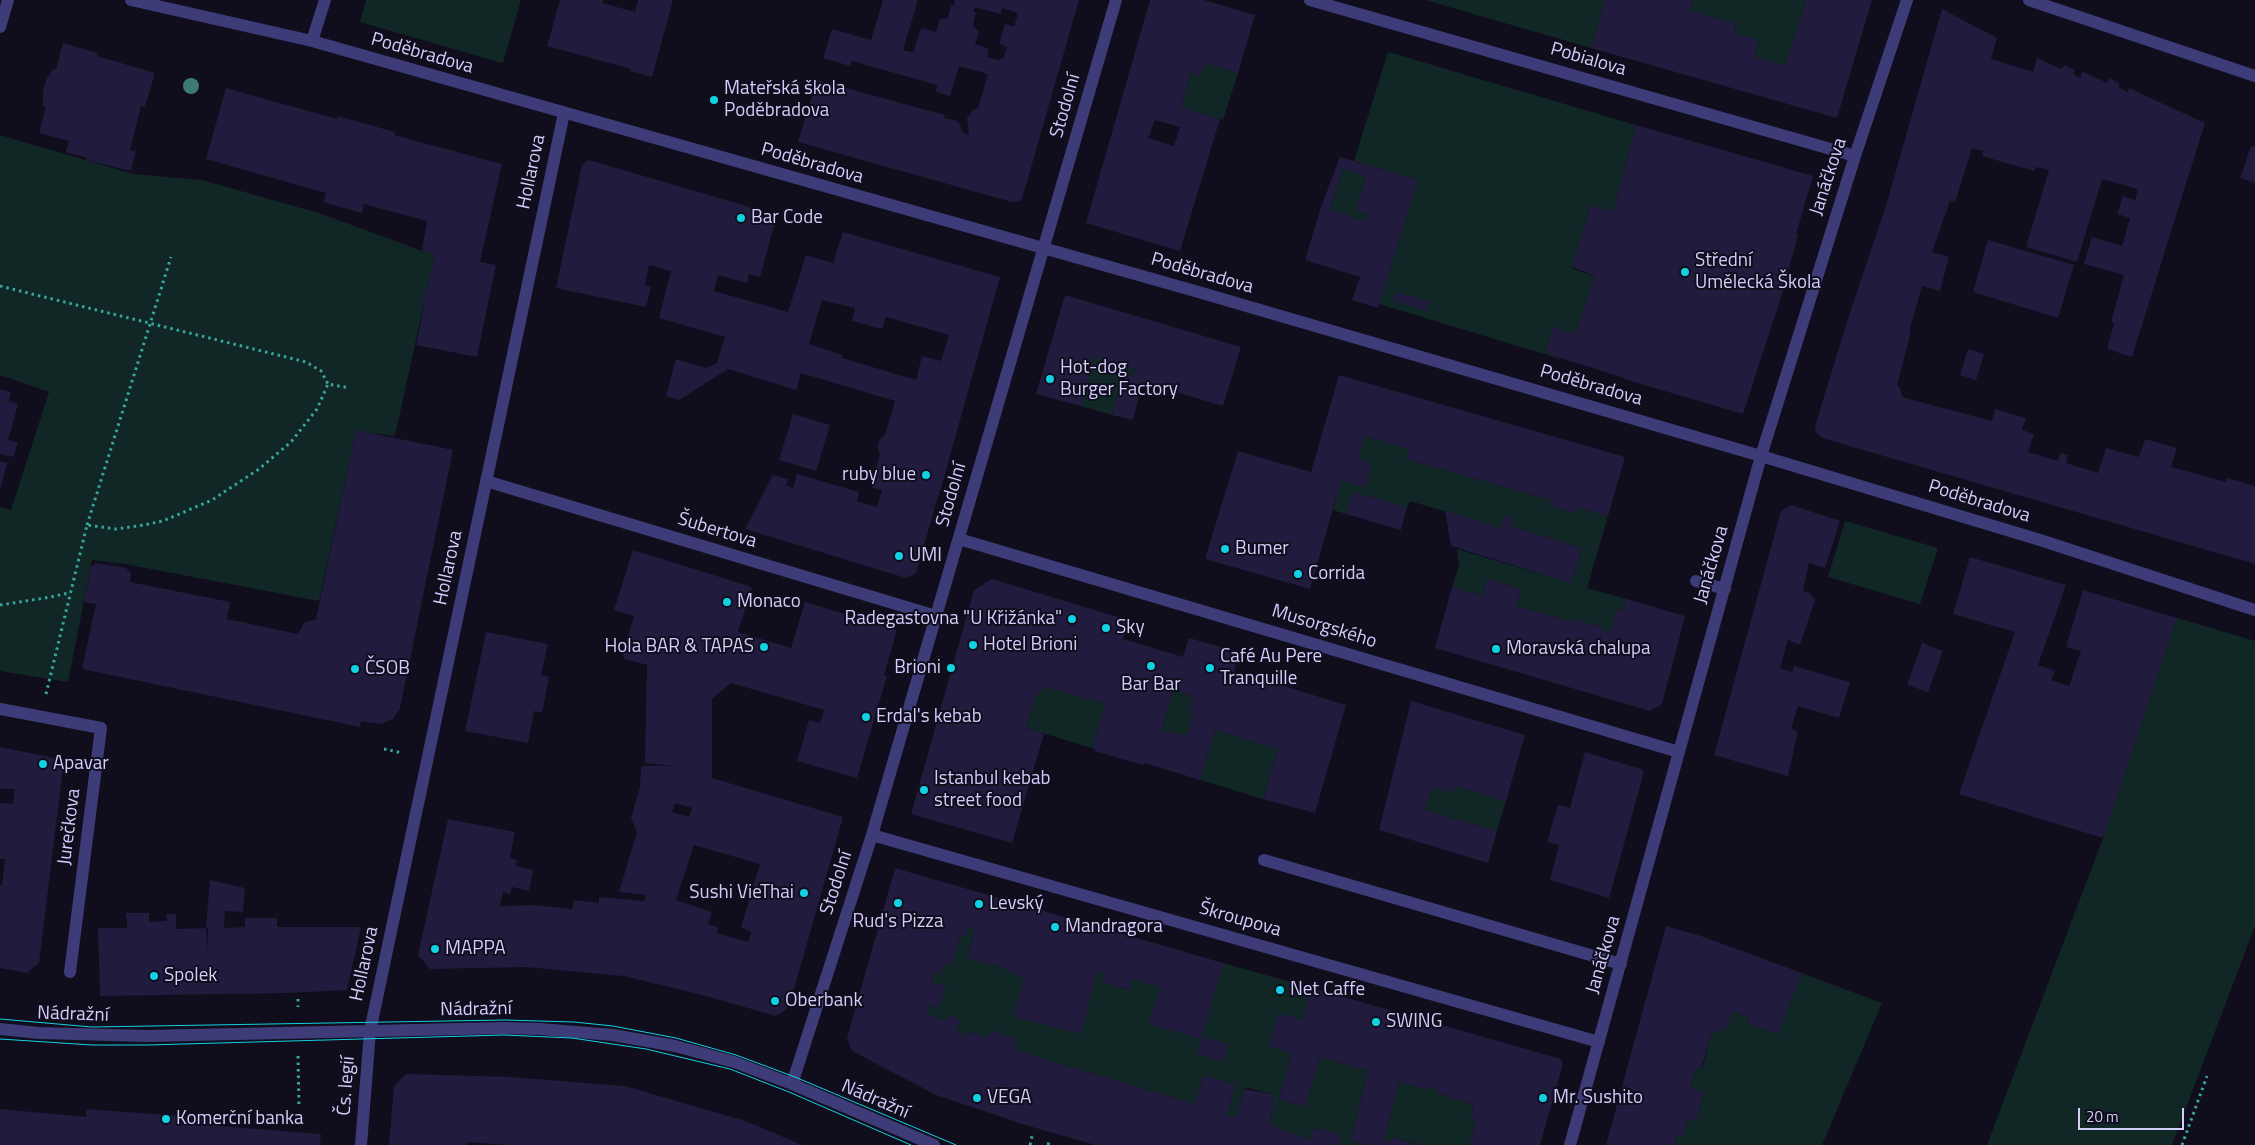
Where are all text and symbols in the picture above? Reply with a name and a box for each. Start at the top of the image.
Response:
street label: Poděbradova [368,29,476,79]
street label: Pobialova [1548,38,1628,82]
street label: Stodolní [1046,71,1086,141]
place label: Mateřská škola Poděbradova [724,78,846,122]
marker: Mateřská škola Poděbradova [708,94,720,106]
street label: Hollarova [513,133,551,211]
street label: Janáčkova [1806,135,1852,219]
street label: Poděbradova [758,139,866,189]
place label: Bar Code [751,207,823,229]
marker: Bar Code [735,212,747,224]
street label: Poděbradova [1148,249,1256,299]
place label: Střední Umělecká Škola [1695,250,1821,294]
marker: Střední Umělecká Škola [1679,266,1691,278]
place label: Hot-dog Burger Factory [1060,357,1178,401]
street label: Poděbradova [1537,361,1645,411]
marker: Hot-dog Burger Factory [1044,373,1056,385]
street label: Stodolní [932,460,972,530]
place label: ruby blue [842,464,916,486]
marker: ruby blue [920,469,932,481]
street label: Poděbradova [1925,476,2033,528]
street label: Šubertova [675,508,759,554]
street label: Janáčkova [1690,523,1734,607]
street label: Hollarova [430,529,468,607]
place label: Bumer [1235,538,1289,560]
marker: Bumer [1219,543,1231,555]
place label: UMI [909,545,942,567]
marker: UMI [893,550,905,562]
place label: Corrida [1308,563,1365,585]
marker: Corrida [1292,568,1304,580]
place label: Monaco [737,591,801,613]
marker: Monaco [721,596,733,608]
street label: Musorgského [1269,600,1379,654]
place label: Radegastovna "U Křižánka" [845,608,1062,630]
marker: Radegastovna "U Křižánka" [1066,613,1078,625]
place label: Sky [1116,617,1145,639]
marker: Sky [1100,622,1112,634]
place label: Hotel Brioni [983,634,1077,656]
place label: Hola BAR & TAPAS [605,636,754,658]
place label: Moravská chalupa [1506,638,1651,660]
marker: Hotel Brioni [967,639,979,651]
marker: Hola BAR & TAPAS [758,641,770,653]
marker: Moravská chalupa [1490,643,1502,655]
place label: Café Au Pere Tranquille [1220,646,1322,690]
place label: Brioni [894,657,941,679]
place label: ČSOB [365,658,410,680]
marker: Bar Bar [1145,660,1157,672]
marker: Brioni [945,662,957,674]
marker: Café Au Pere Tranquille [1204,662,1216,674]
marker: ČSOB [349,663,361,675]
place label: Bar Bar [1121,674,1181,696]
place label: Erdal's kebab [876,706,982,728]
marker: Erdal's kebab [860,711,872,723]
place label: Apavar [53,753,109,775]
marker: Apavar [37,758,49,770]
place label: Istanbul kebab street food [934,768,1051,812]
marker: Istanbul kebab street food [918,784,930,796]
street label: Jurečkova [54,787,86,867]
street label: Stodolní [816,848,858,918]
place label: Sushi VieThai [689,882,794,904]
marker: Sushi VieThai [798,887,810,899]
place label: Levský [989,893,1044,915]
marker: Rud's Pizza [892,897,904,909]
street label: Škroupova [1196,897,1284,943]
marker: Levský [973,898,985,910]
place label: Rud's Pizza [853,911,943,933]
street label: Janáčkova [1582,913,1626,997]
place label: Mandragora [1065,916,1163,938]
marker: Mandragora [1049,921,1061,933]
street label: Hollarova [346,925,384,1003]
place label: MAPPA [445,938,506,960]
marker: MAPPA [429,943,441,955]
place label: Spolek [164,965,217,987]
marker: Spolek [148,970,160,982]
place label: Net Caffe [1290,979,1365,1001]
marker: Net Caffe [1274,984,1286,996]
place label: Oberbank [785,990,863,1012]
marker: Oberbank [769,995,781,1007]
street label: Nádražní [440,998,512,1022]
street label: Nádražní [37,1002,109,1028]
place label: SWING [1386,1011,1442,1033]
marker: SWING [1370,1016,1382,1028]
street label: Čs. legií [334,1056,360,1116]
street label: Nádražní [838,1076,912,1124]
place label: VEGA [987,1087,1031,1109]
place label: Mr. Sushito [1553,1087,1643,1109]
marker: VEGA [971,1092,983,1104]
marker: Mr. Sushito [1537,1092,1549,1104]
scale bar [2080,1098,2186,1130]
text: 20 m [2086,1105,2119,1128]
place label: Komerční banka [176,1108,304,1130]
marker: Komerční banka [160,1113,172,1125]

